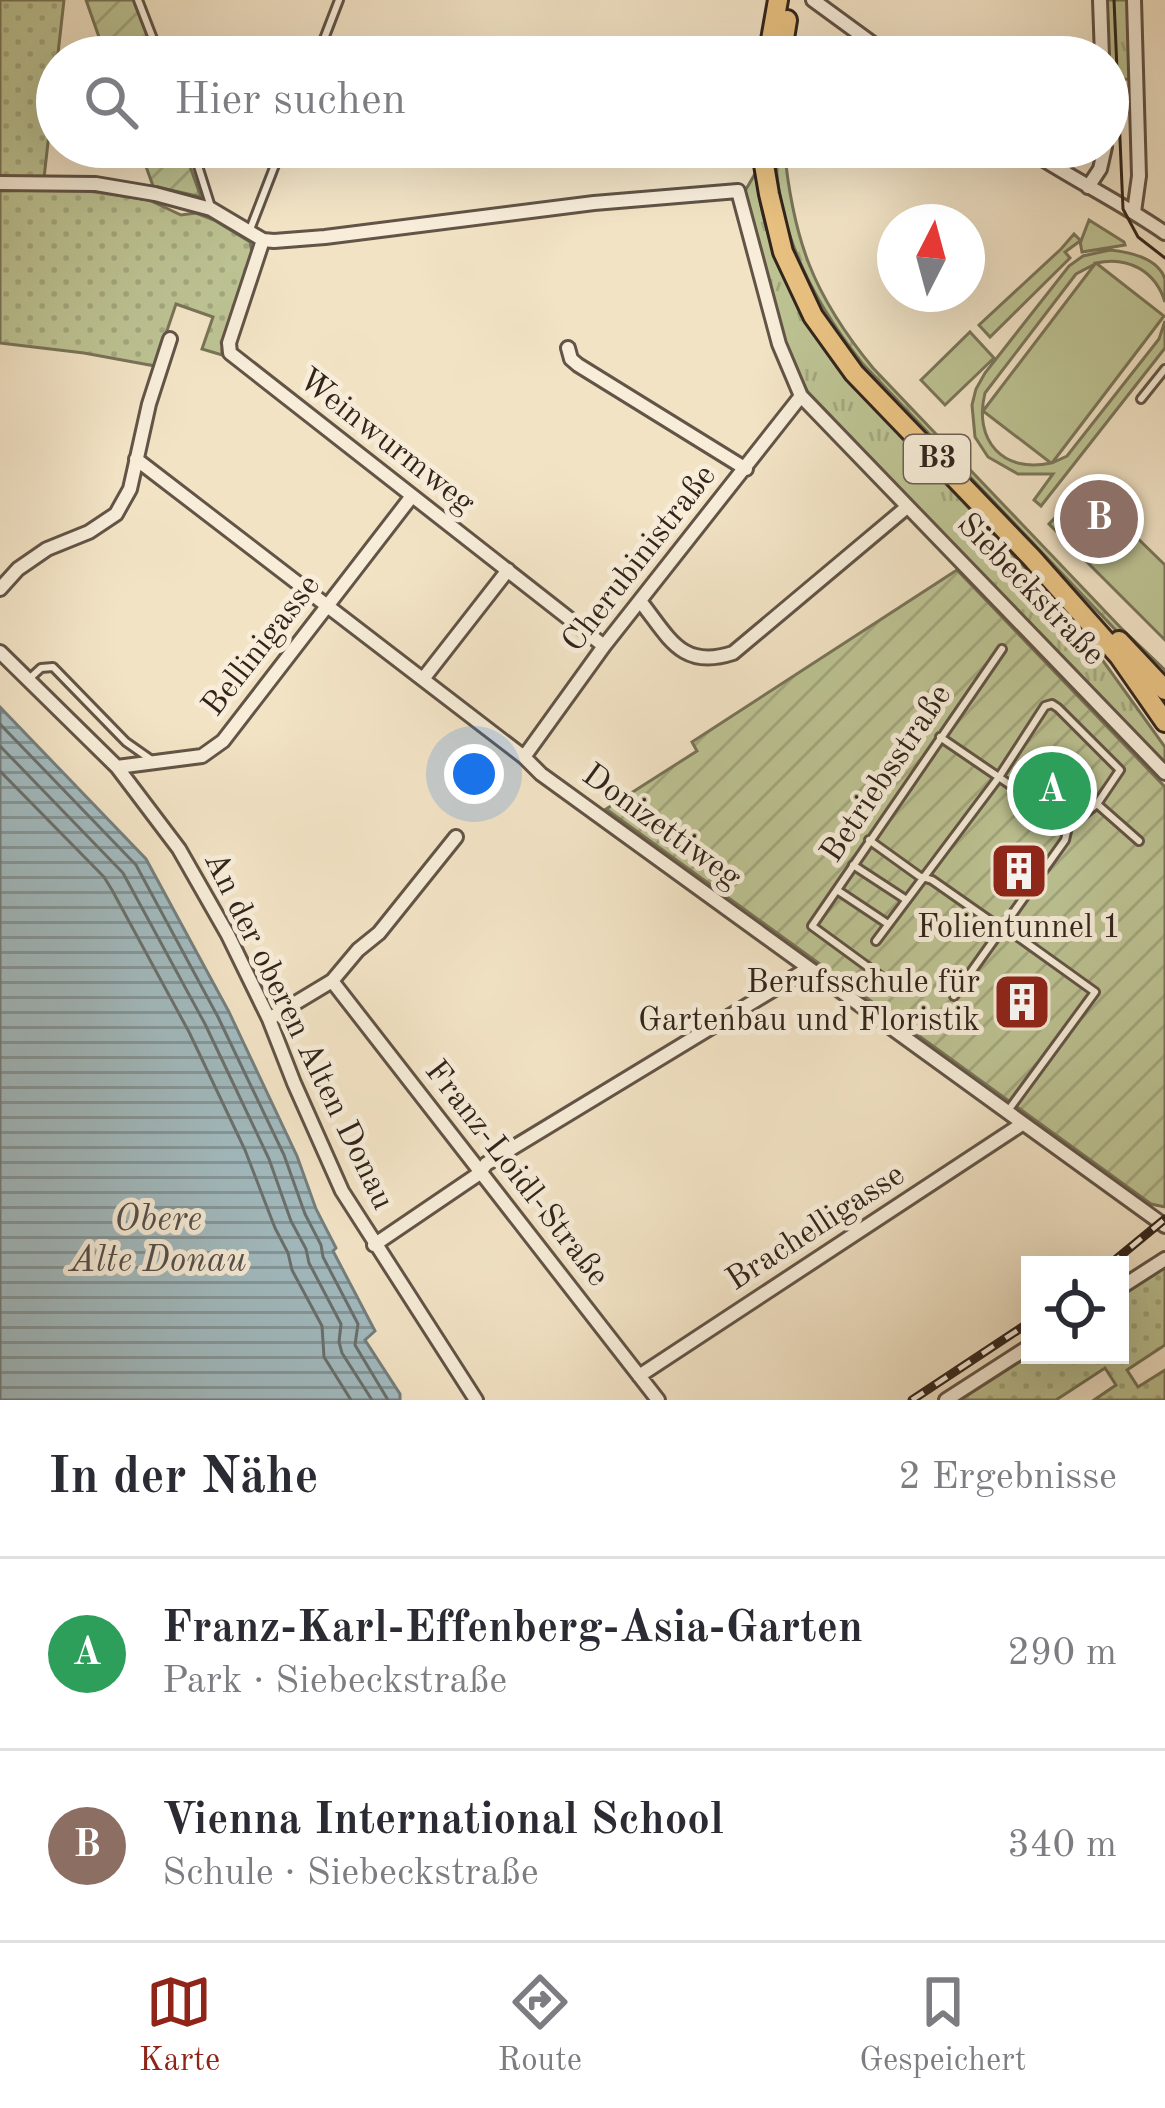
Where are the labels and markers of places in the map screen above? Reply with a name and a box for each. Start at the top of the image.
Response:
pin: B [1060,474,1138,564]
pin: A [1013,746,1091,836]
building icon: Folientunnel 1 [988,840,1050,902]
place label: Folientunnel 1 [917,912,1121,945]
place label: Berufsschule für Gartenbau und Floristik [638,967,980,1038]
building icon: Berufsschule für Gartenbau und Floristik [991,971,1053,1033]

